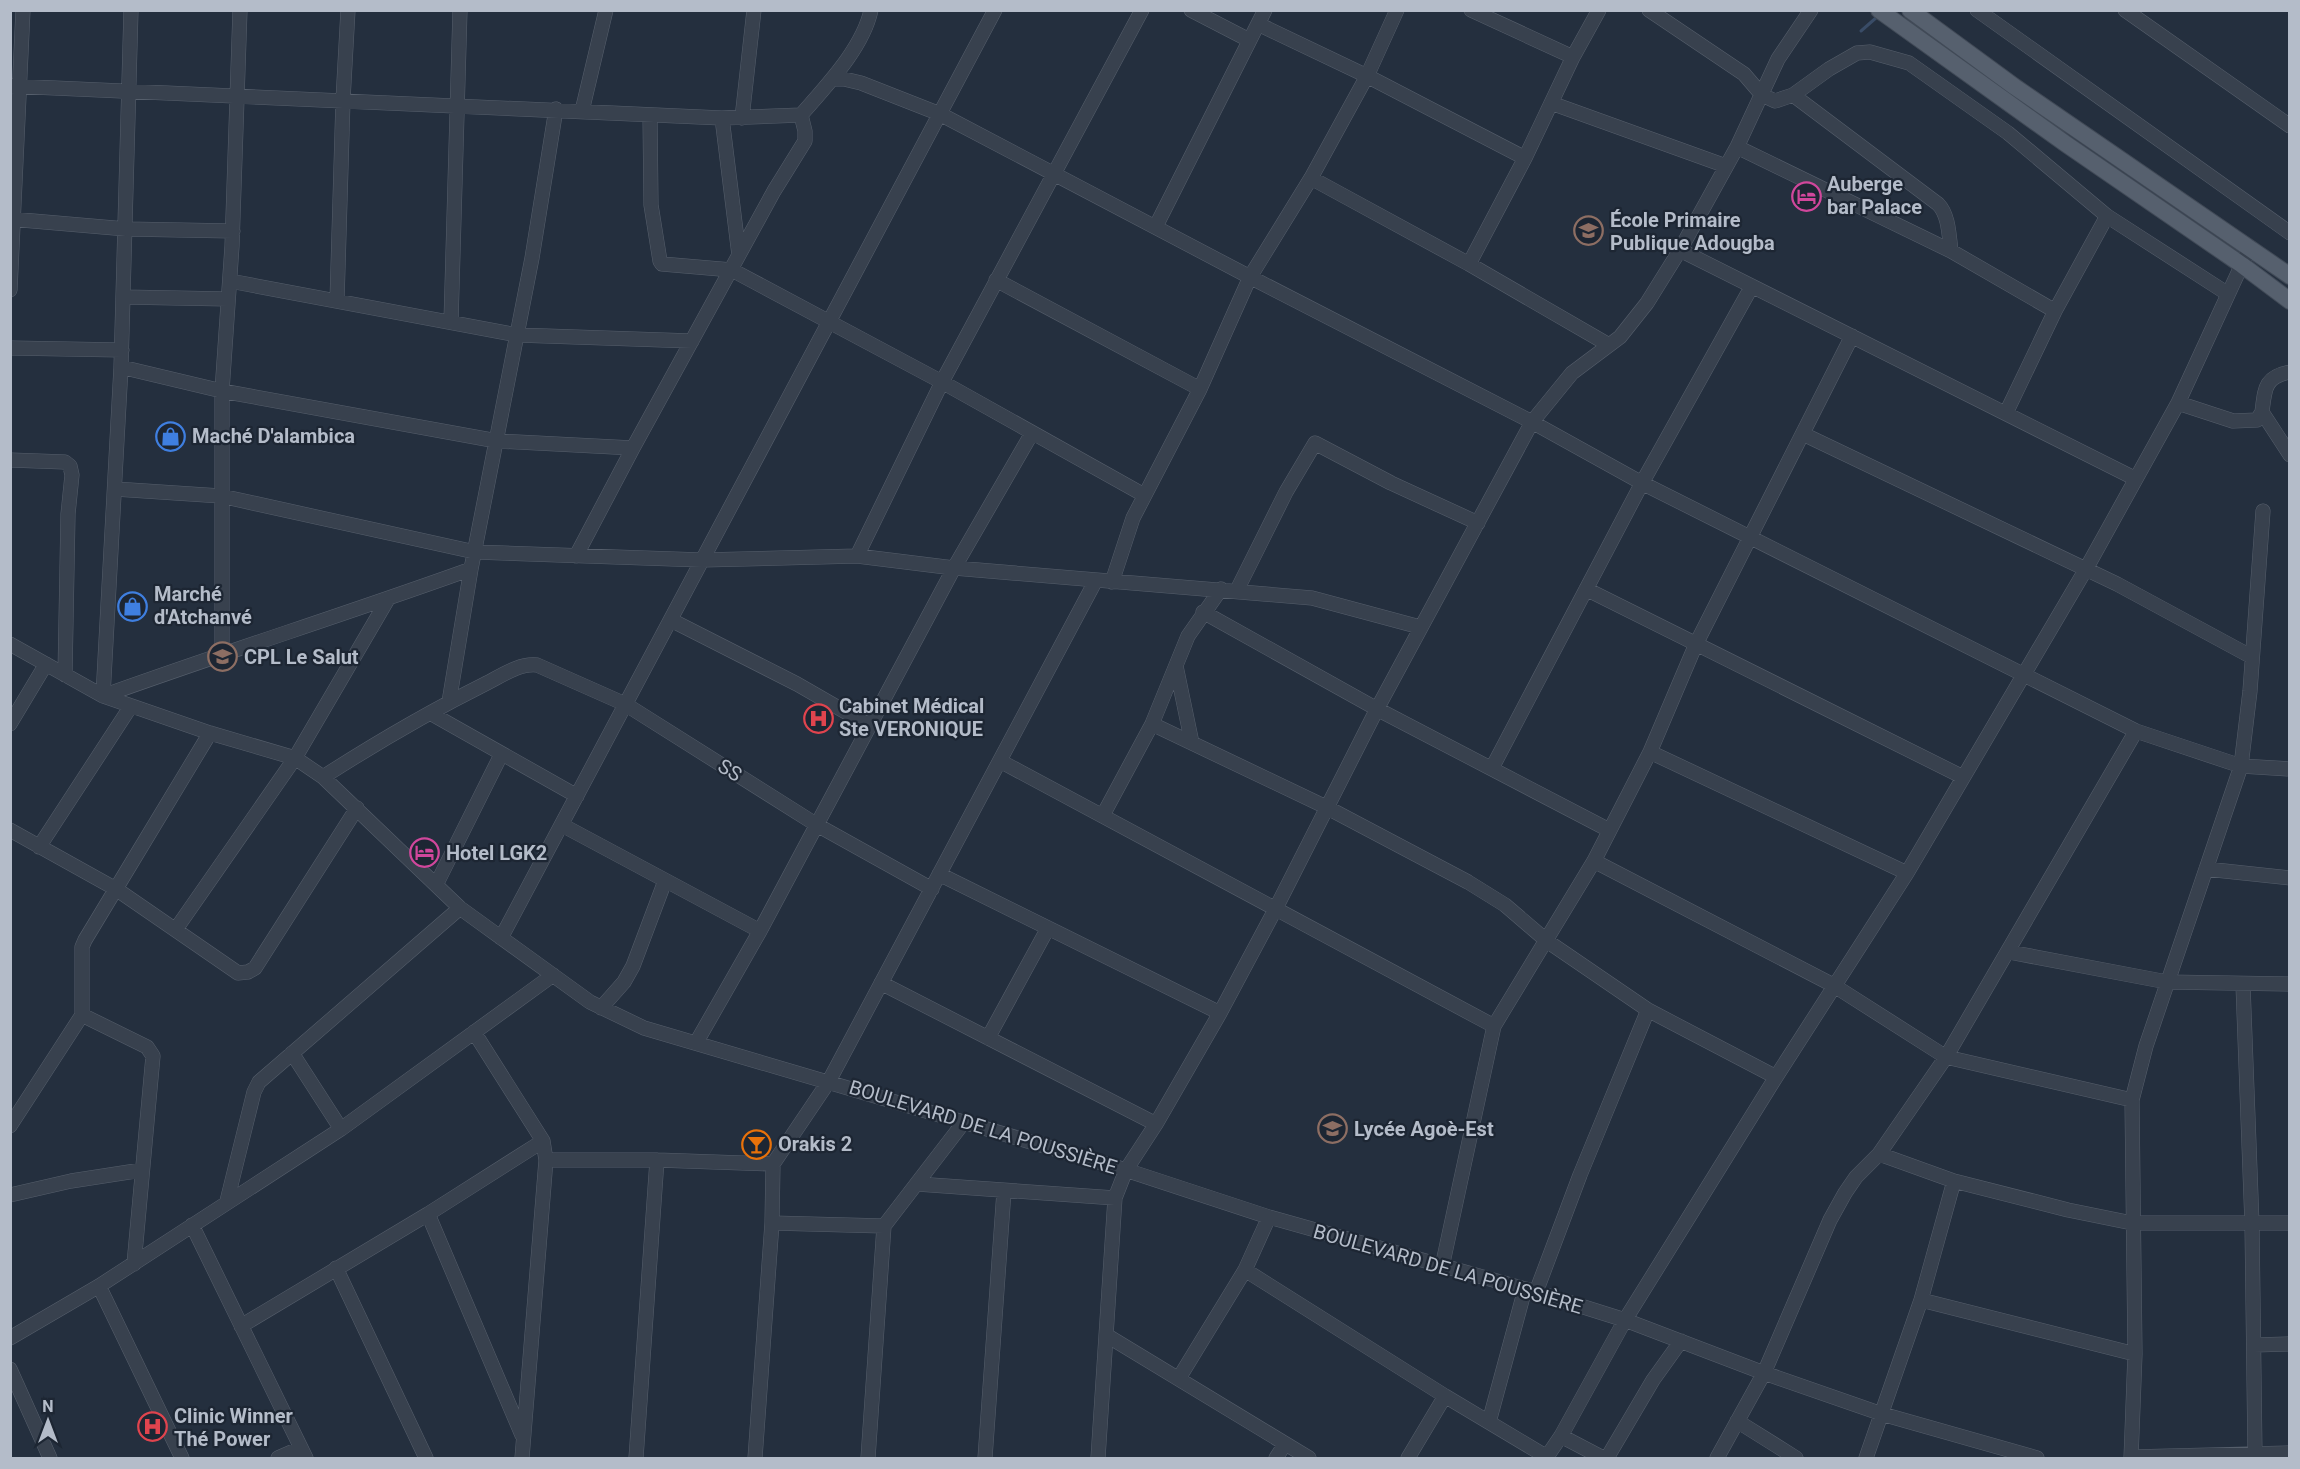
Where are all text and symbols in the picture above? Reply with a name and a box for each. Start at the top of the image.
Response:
place label: Auberge bar Palace [1827,172,1922,219]
hotel icon: Auberge bar Palace [1790,180,1822,212]
place label: École Primaire Publique Adougba [1610,208,1775,255]
school or university icon: École Primaire Publique Adougba [1573,215,1605,247]
shop icon: Maché D'alambica [155,420,187,452]
place label: Maché D'alambica [192,424,355,448]
place label: Marché d'Atchanvé [154,582,252,629]
shop icon: Marché d'Atchanvé [117,590,149,622]
school or university icon: CPL Le Salut [207,641,239,673]
place label: CPL Le Salut [244,645,359,669]
place label: Cabinet Médical Ste VERONIQUE [839,694,984,741]
hospital icon: Cabinet Médical Ste VERONIQUE [802,702,834,734]
street label: SS [714,754,747,787]
hotel icon: Hotel LGK2 [409,837,441,869]
place label: Hotel LGK2 [446,841,547,865]
street label: BOULEVARD DE LA POUSSIÈRE [846,1075,1120,1179]
school or university icon: Lycée Agoè-Est [1317,1113,1349,1145]
place label: Lycée Agoè-Est [1354,1117,1494,1141]
bar icon: Orakis 2 [741,1128,773,1160]
place label: Orakis 2 [778,1132,852,1156]
street label: BOULEVARD DE LA POUSSIÈRE [1311,1219,1585,1319]
north arrow [18,1391,78,1451]
text: N [42,1397,54,1416]
place label: Clinic Winner Thé Power [174,1404,294,1451]
hospital icon: Clinic Winner Thé Power [137,1411,169,1443]

